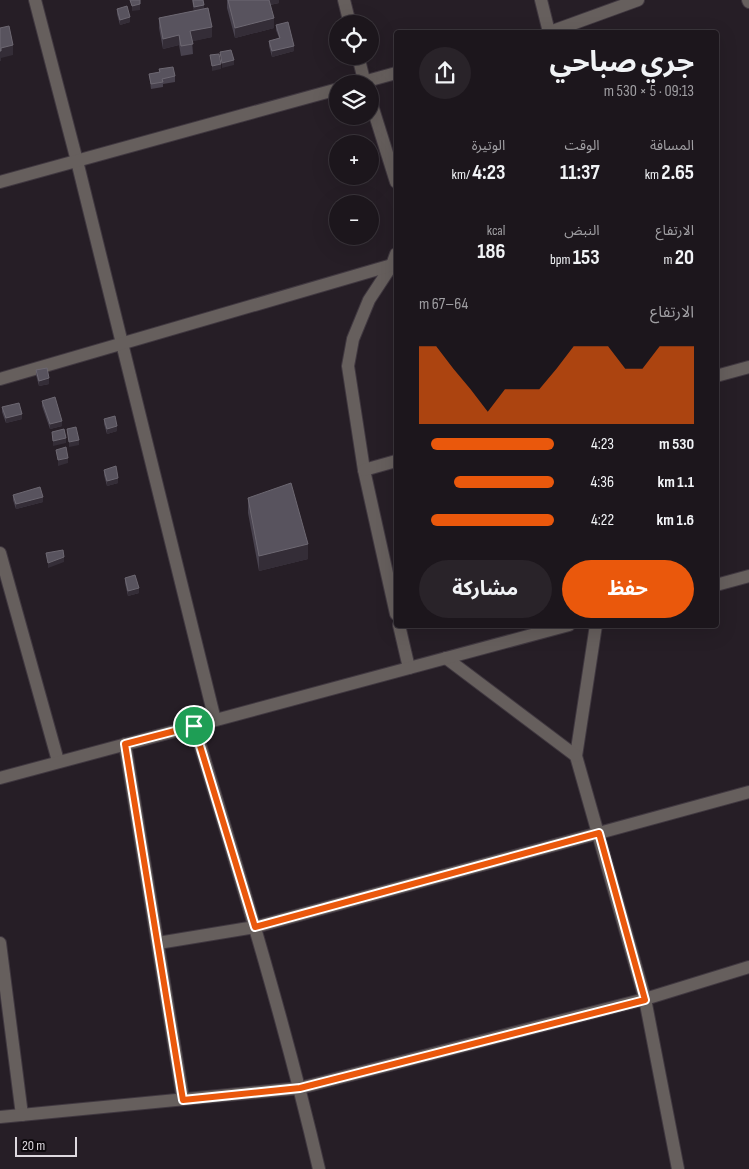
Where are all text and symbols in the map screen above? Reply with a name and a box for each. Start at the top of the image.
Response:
map controls [329,15,379,245]
button: locate [329,15,379,65]
text: جري صباحي [549,46,694,79]
button: share [419,47,471,99]
button: layers [329,75,379,125]
text: 09:13 · 5 × 530 m [604,82,694,101]
button: + [329,135,379,185]
text: الوتيرة [472,137,505,154]
text: الوقت [565,137,600,154]
text: المسافة [650,137,694,154]
text: 4:23 [472,160,505,185]
text: 11:37 [560,160,600,185]
text: 2.65 [661,160,694,185]
text: /km [452,166,472,183]
text: km [645,166,661,183]
button: − [329,195,379,245]
text: kcal [487,222,505,239]
text: النبض [564,222,600,239]
text: الارتفاع [656,222,694,239]
text: 186 [477,239,505,264]
text: 153 [573,245,600,270]
text: 20 [675,245,694,270]
text: bpm [550,251,573,268]
text: m [664,251,675,268]
text: 64–67 m [419,295,468,314]
text: الارتفاع [650,303,694,322]
text: 4:23 [591,435,614,454]
text: 530 m [659,435,694,454]
text: 4:36 [591,473,614,492]
text: 1.1 km [657,473,694,492]
text: 4:22 [591,511,614,530]
text: 1.6 km [657,511,694,530]
button: مشاركة [419,560,552,618]
button: حفظ [562,560,694,618]
pin [173,705,215,747]
icon: arrive [180,712,208,740]
scale bar [15,1134,78,1157]
text: 20 m [22,1137,45,1154]

